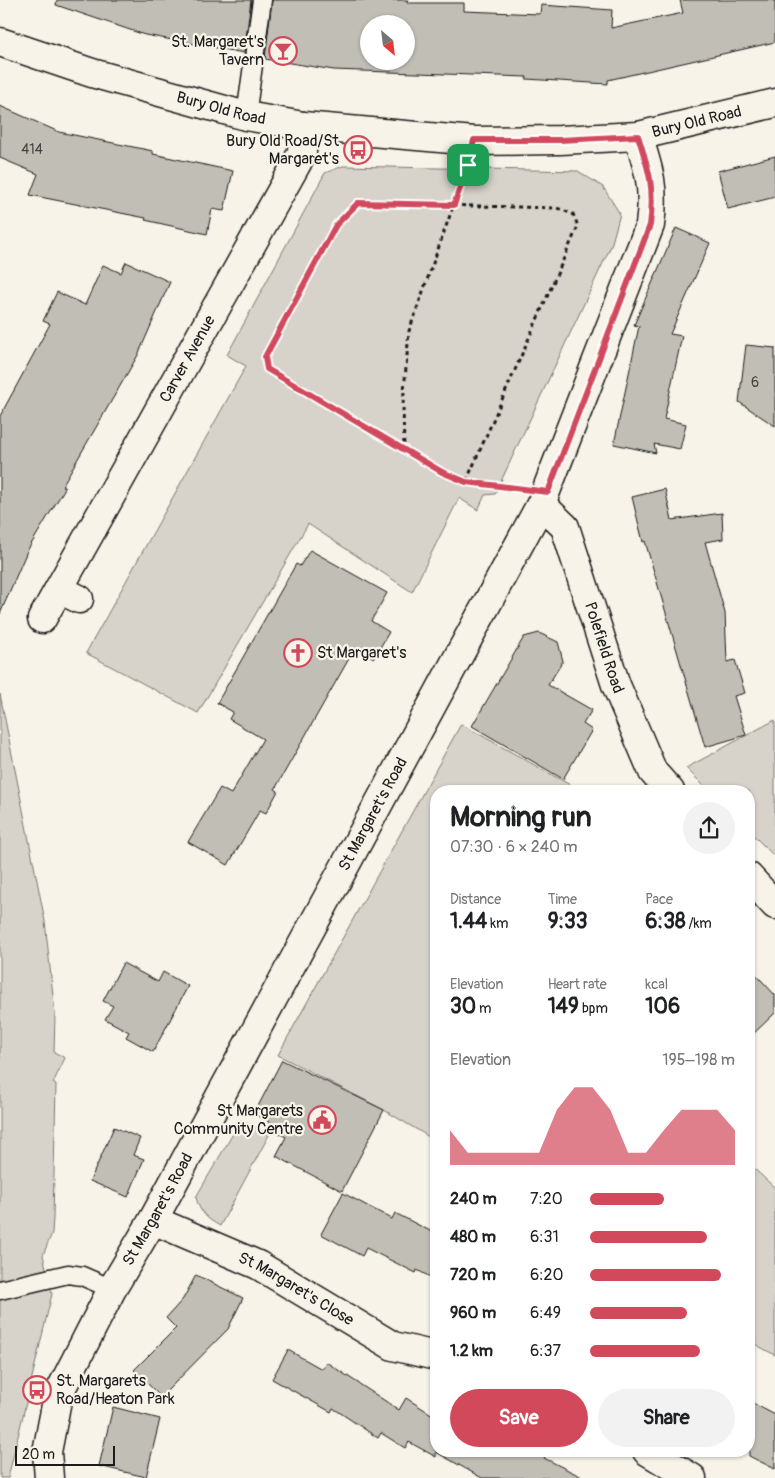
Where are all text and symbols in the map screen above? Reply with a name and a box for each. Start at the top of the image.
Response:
north arrow [360,15,415,70]
map controls [360,15,415,70]
place label: St. Margaret's Tavern [171,32,264,70]
bar icon: St. Margaret's Tavern [268,36,298,66]
street label: Bury Old Road [174,87,267,129]
street label: Bury Old Road [650,101,744,142]
place label: Bury Old Road/St Margaret's [226,131,340,169]
bus stop icon: Bury Old Road/St Margaret's [343,135,373,165]
house number: 414 [21,141,43,158]
pin [447,144,489,186]
icon: arrive [454,151,482,179]
street label: Carver Avenue [155,312,220,406]
house number: 6 [751,374,759,391]
street label: Polefield Road [580,600,628,696]
church icon: St Margaret's [283,638,313,668]
place label: St Margaret's [317,643,406,663]
street label: St Margaret's Road [334,754,412,874]
text: Morning run [450,800,592,835]
button: share [683,802,735,854]
text: 07:30 · 6 × 240 m [450,837,578,857]
text: Distance [450,891,501,908]
text: Time [548,891,577,908]
text: Pace [645,891,673,908]
text: 1.44 [450,908,487,935]
text: 9:33 [548,908,588,935]
text: 6:38 [645,908,685,935]
text: km [487,915,508,932]
text: /km [685,915,712,932]
text: Elevation [450,976,503,993]
text: Heart rate [548,976,607,993]
text: kcal [645,976,668,993]
text: 30 [450,993,476,1020]
text: 149 [548,993,579,1020]
text: 106 [645,993,680,1020]
text: m [476,1000,492,1017]
text: bpm [579,1000,608,1017]
text: Elevation [450,1050,511,1070]
text: 195–198 m [662,1050,735,1070]
place label: St Margarets Community Centre [174,1101,303,1139]
public building icon: St Margarets Community Centre [307,1105,337,1135]
street label: St Margaret's Road [118,1150,197,1269]
text: 240 m [450,1189,497,1209]
text: 7:20 [530,1189,563,1209]
text: 480 m [450,1227,496,1247]
text: 6:31 [530,1227,559,1247]
street label: St Margaret's Close [235,1248,358,1330]
text: 720 m [450,1265,496,1285]
text: 6:20 [530,1265,563,1285]
text: 960 m [450,1303,496,1323]
text: 6:49 [530,1303,561,1323]
text: 1.2 km [450,1341,493,1361]
text: 6:37 [530,1341,561,1361]
place label: St. Margarets Road/Heaton Park [56,1371,175,1409]
bus stop icon: St. Margarets Road/Heaton Park [22,1375,52,1405]
button: Save [450,1389,588,1447]
button: Share [598,1389,735,1447]
scale bar [15,1443,115,1466]
text: 20 m [22,1446,55,1463]

